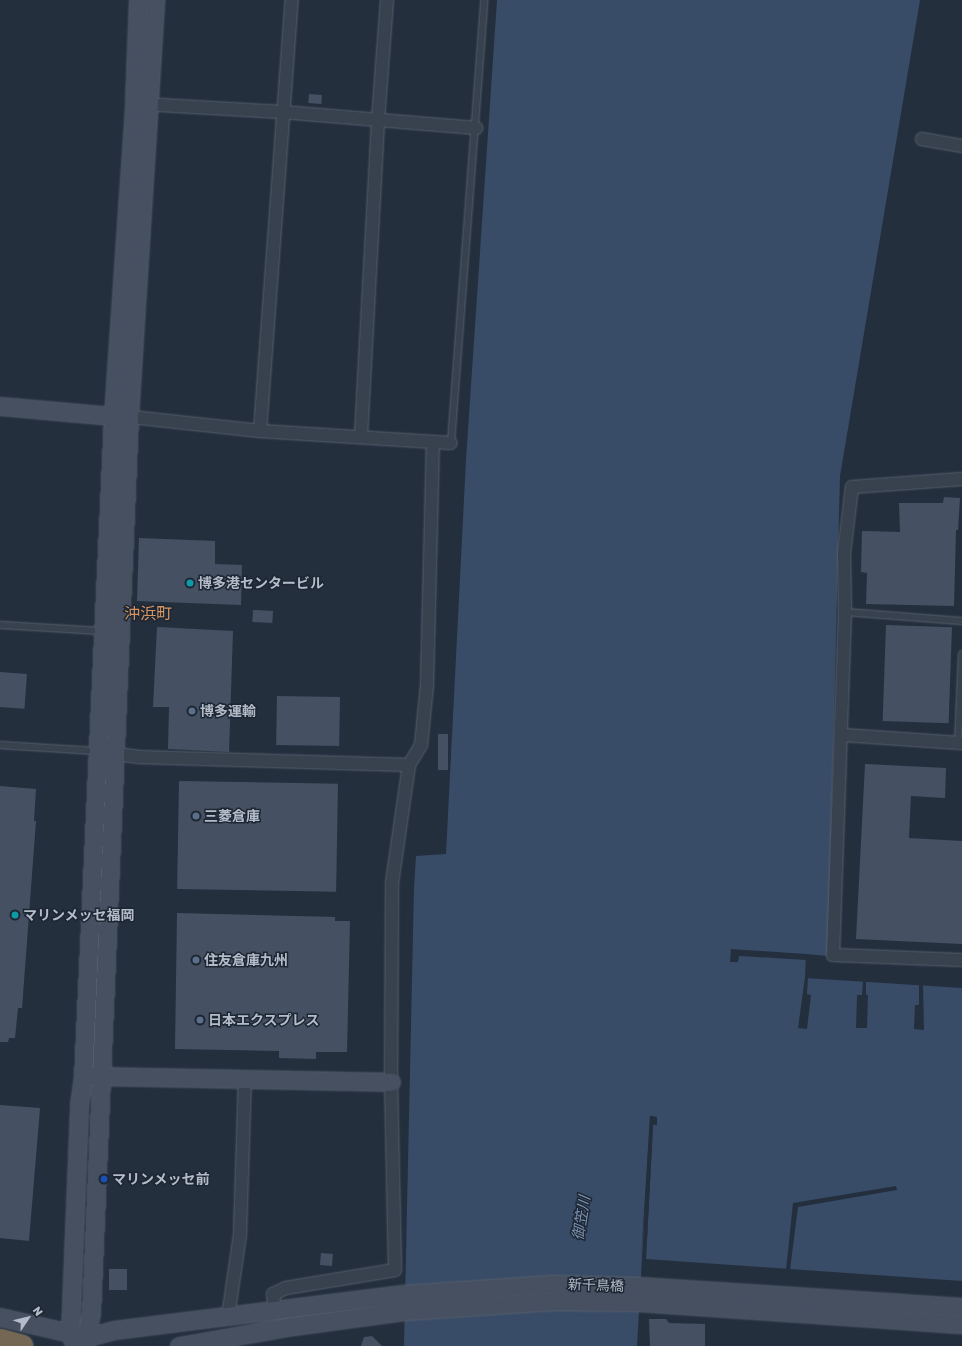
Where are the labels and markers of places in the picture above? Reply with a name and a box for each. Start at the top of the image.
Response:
place label: 博多港センタービル [198,575,324,591]
marker: 博多港センタービル [185,578,195,588]
place label: 博多運輸 [200,703,256,719]
marker: 博多運輸 [187,706,197,716]
place label: 三菱倉庫 [204,808,260,824]
marker: 三菱倉庫 [191,811,201,821]
place label: マリンメッセ福岡 [23,907,135,923]
marker: マリンメッセ福岡 [10,910,20,920]
place label: 住友倉庫九州 [204,952,288,968]
marker: 住友倉庫九州 [191,955,201,965]
place label: 日本エクスプレス [208,1012,320,1028]
marker: 日本エクスプレス [195,1015,205,1025]
place label: マリンメッセ前 [112,1171,210,1187]
marker: マリンメッセ前 [99,1174,109,1184]

